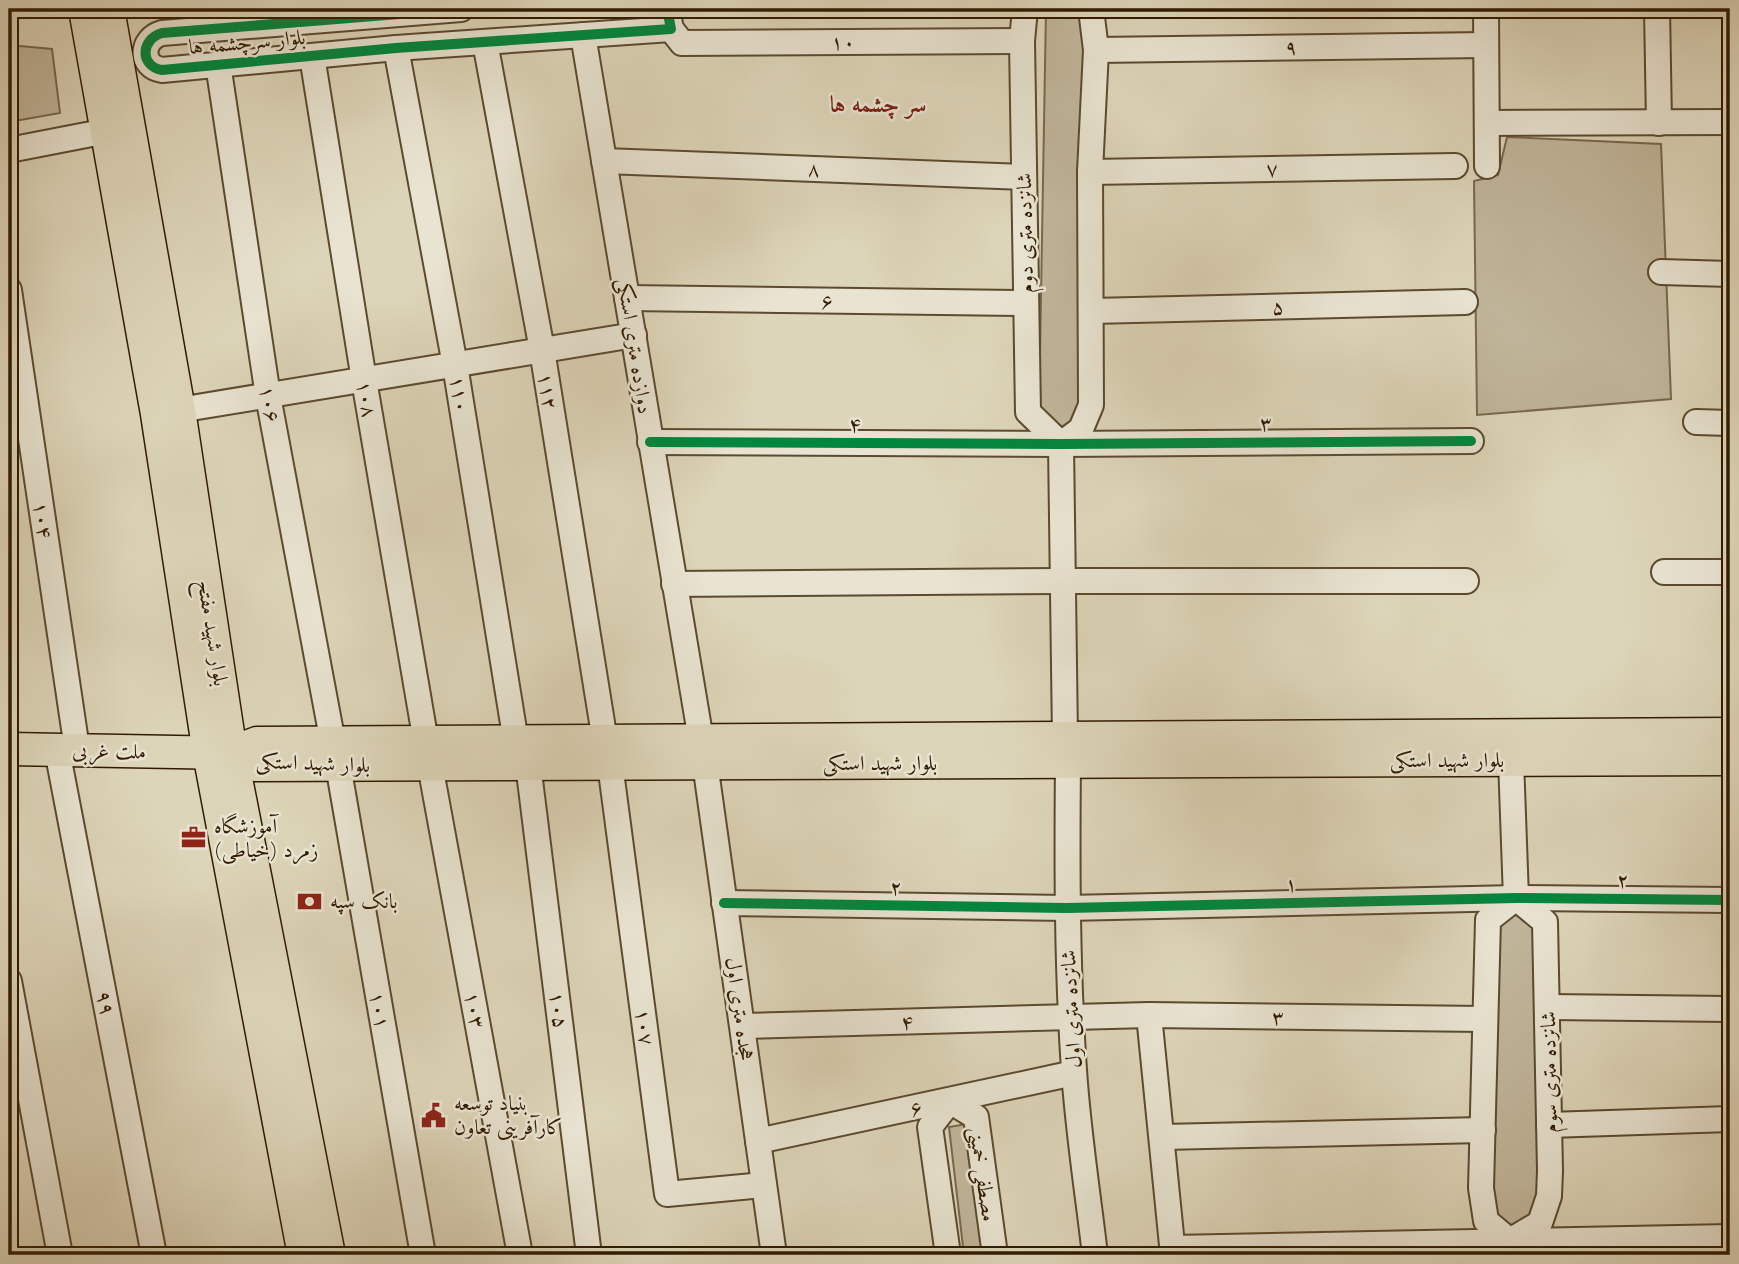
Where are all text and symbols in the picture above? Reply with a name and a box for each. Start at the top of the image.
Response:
street label: بلوار سرچشمه ها [188,28,307,61]
street label: ۱۰ [831,33,855,54]
street label: ۹ [1285,38,1297,59]
district label: سر چشمه ها [830,94,926,120]
street label: ۸ [807,160,820,181]
street label: ۷ [1266,160,1278,181]
street label: شانزده متری دوم [1015,173,1044,293]
street label: دوازده متری استکی [610,277,656,416]
street label: ۶ [821,292,833,313]
street label: ۵ [1272,298,1284,319]
street label: ۱۱۲ [533,371,560,411]
street label: ۱۱۰ [445,374,472,414]
street label: ۱۰۸ [352,379,379,419]
street label: ۱۰۶ [255,384,282,424]
street label: ۳ [1260,414,1272,435]
street label: ۴ [849,415,861,436]
street label: ۱۰۴ [29,500,54,540]
street label: بلوار شهید مفتح [186,579,230,689]
street label: ملت غربی [72,741,146,767]
street label: بلوار شهید استکی [1390,750,1504,774]
street label: بلوار شهید استکی [255,751,371,779]
street label: بلوار شهید استکی [823,753,937,777]
place label: آموزشگاه زمرد (خیاطی) [214,813,318,865]
office icon: آموزشگاه زمرد (خیاطی) [180,824,208,852]
street label: ۲ [1617,871,1629,892]
street label: ۱ [1285,875,1297,896]
street label: ۲ [890,878,902,899]
bank icon: بانک سپه [296,887,324,915]
place label: بانک سپه [330,890,397,915]
street label: شانزده متری اول [1059,949,1086,1069]
street label: هجده متری اول [721,956,756,1062]
street label: ۹۹ [92,989,117,1017]
street label: ۱۰۱ [365,990,392,1030]
street label: ۱۰۳ [460,990,487,1030]
street label: ۱۰۵ [545,991,570,1030]
street label: ۱۰۷ [631,1007,656,1047]
street label: ۳ [1272,1008,1284,1029]
street label: شانزده متری سوم [1539,1011,1568,1133]
street label: ۴ [901,1013,913,1034]
place label: بنیاد توسعه کارآفرینی تعاون [454,1094,562,1141]
street label: ۶ [908,1098,925,1121]
public building icon: بنیاد توسعه کارآفرینی تعاون [420,1101,448,1129]
street label: مصطفی خمینی [962,1125,999,1223]

